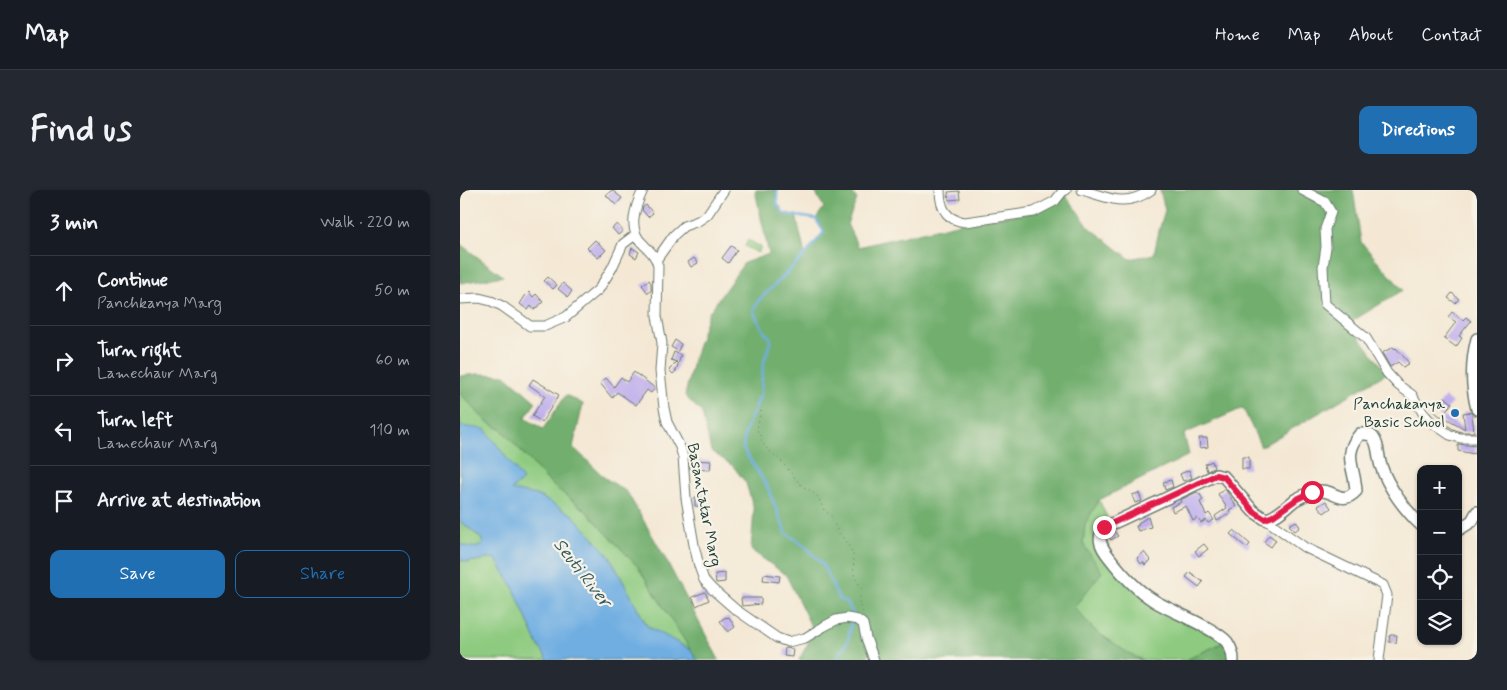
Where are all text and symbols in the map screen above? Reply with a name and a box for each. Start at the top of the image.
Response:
text: Map [25,19,69,50]
text: Home [1215,23,1260,47]
text: Map [1288,23,1321,47]
text: About [1349,23,1393,47]
text: Contact [1421,23,1482,47]
button: Directions [1359,106,1477,154]
text: Find us [30,107,132,153]
text: 3 min [50,209,98,237]
text: Walk · 220 m [320,212,410,233]
text: Continue [97,268,168,293]
icon: ahead [50,277,78,305]
text: 50 m [374,280,410,301]
text: Panchkanya Marg [97,293,222,314]
text: Turn right [97,338,181,363]
icon: right [50,347,78,375]
text: 60 m [376,350,410,371]
text: Lamechaur Marg [97,363,218,384]
place label: Panchakanya Basic School [1353,394,1445,433]
marker: Panchakanya Basic School [1449,407,1461,419]
text: Turn left [97,408,173,433]
icon: left [50,417,78,445]
text: 110 m [369,420,410,441]
text: Lamechaur Marg [97,433,218,454]
street label: Basantatar Marg [681,441,726,569]
map controls [1417,465,1462,645]
button: + [1417,465,1462,510]
route start [1301,481,1324,504]
icon: arrive [50,487,78,515]
text: Arrive at destination [97,488,261,513]
button: − [1417,510,1462,555]
route end [1093,516,1116,539]
water label: Seuti River [547,534,618,614]
button: Save [50,550,225,598]
button: Share [235,550,410,598]
button: locate [1417,555,1462,600]
button: layers [1417,600,1462,645]

